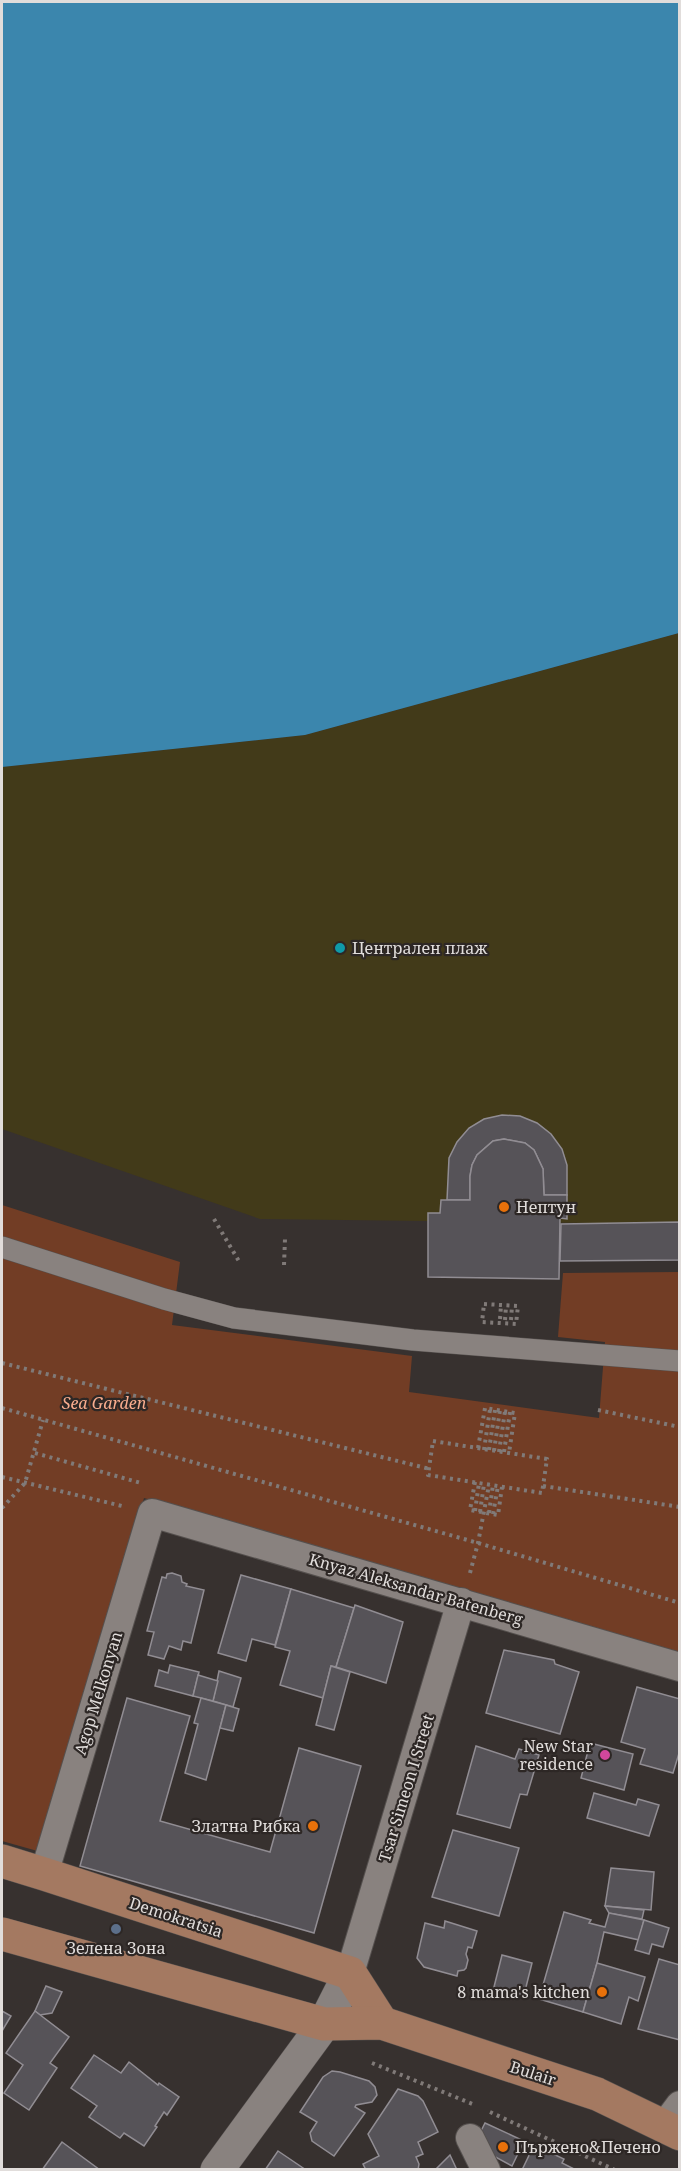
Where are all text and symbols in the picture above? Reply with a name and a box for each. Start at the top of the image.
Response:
place label: Централен плаж [352,937,487,959]
marker: Централен плаж [333,941,347,955]
place label: Нептун [516,1196,576,1218]
marker: Нептун [497,1200,511,1214]
park label: Sea Garden [62,1392,147,1414]
street label: Knyaz Aleksandar Batenberg [307,1548,526,1630]
street label: Agop Melkonyan [69,1629,127,1757]
street label: Tsar Simeon I Street [373,1711,439,1865]
place label: New Star residence [519,1735,593,1775]
marker: New Star residence [598,1748,612,1762]
place label: Златна Рибка [192,1815,301,1837]
marker: Златна Рибка [306,1819,320,1833]
street label: Demokratsia [126,1892,226,1942]
marker: Зелена Зона [109,1922,123,1936]
place label: Зелена Зона [66,1937,166,1959]
place label: 8 mama's kitchen [457,1981,590,2003]
marker: 8 mama's kitchen [595,1985,609,1999]
street label: Bulair [507,2055,559,2091]
place label: Пържено&Печено [515,2136,661,2158]
marker: Пържено&Печено [496,2140,510,2154]

